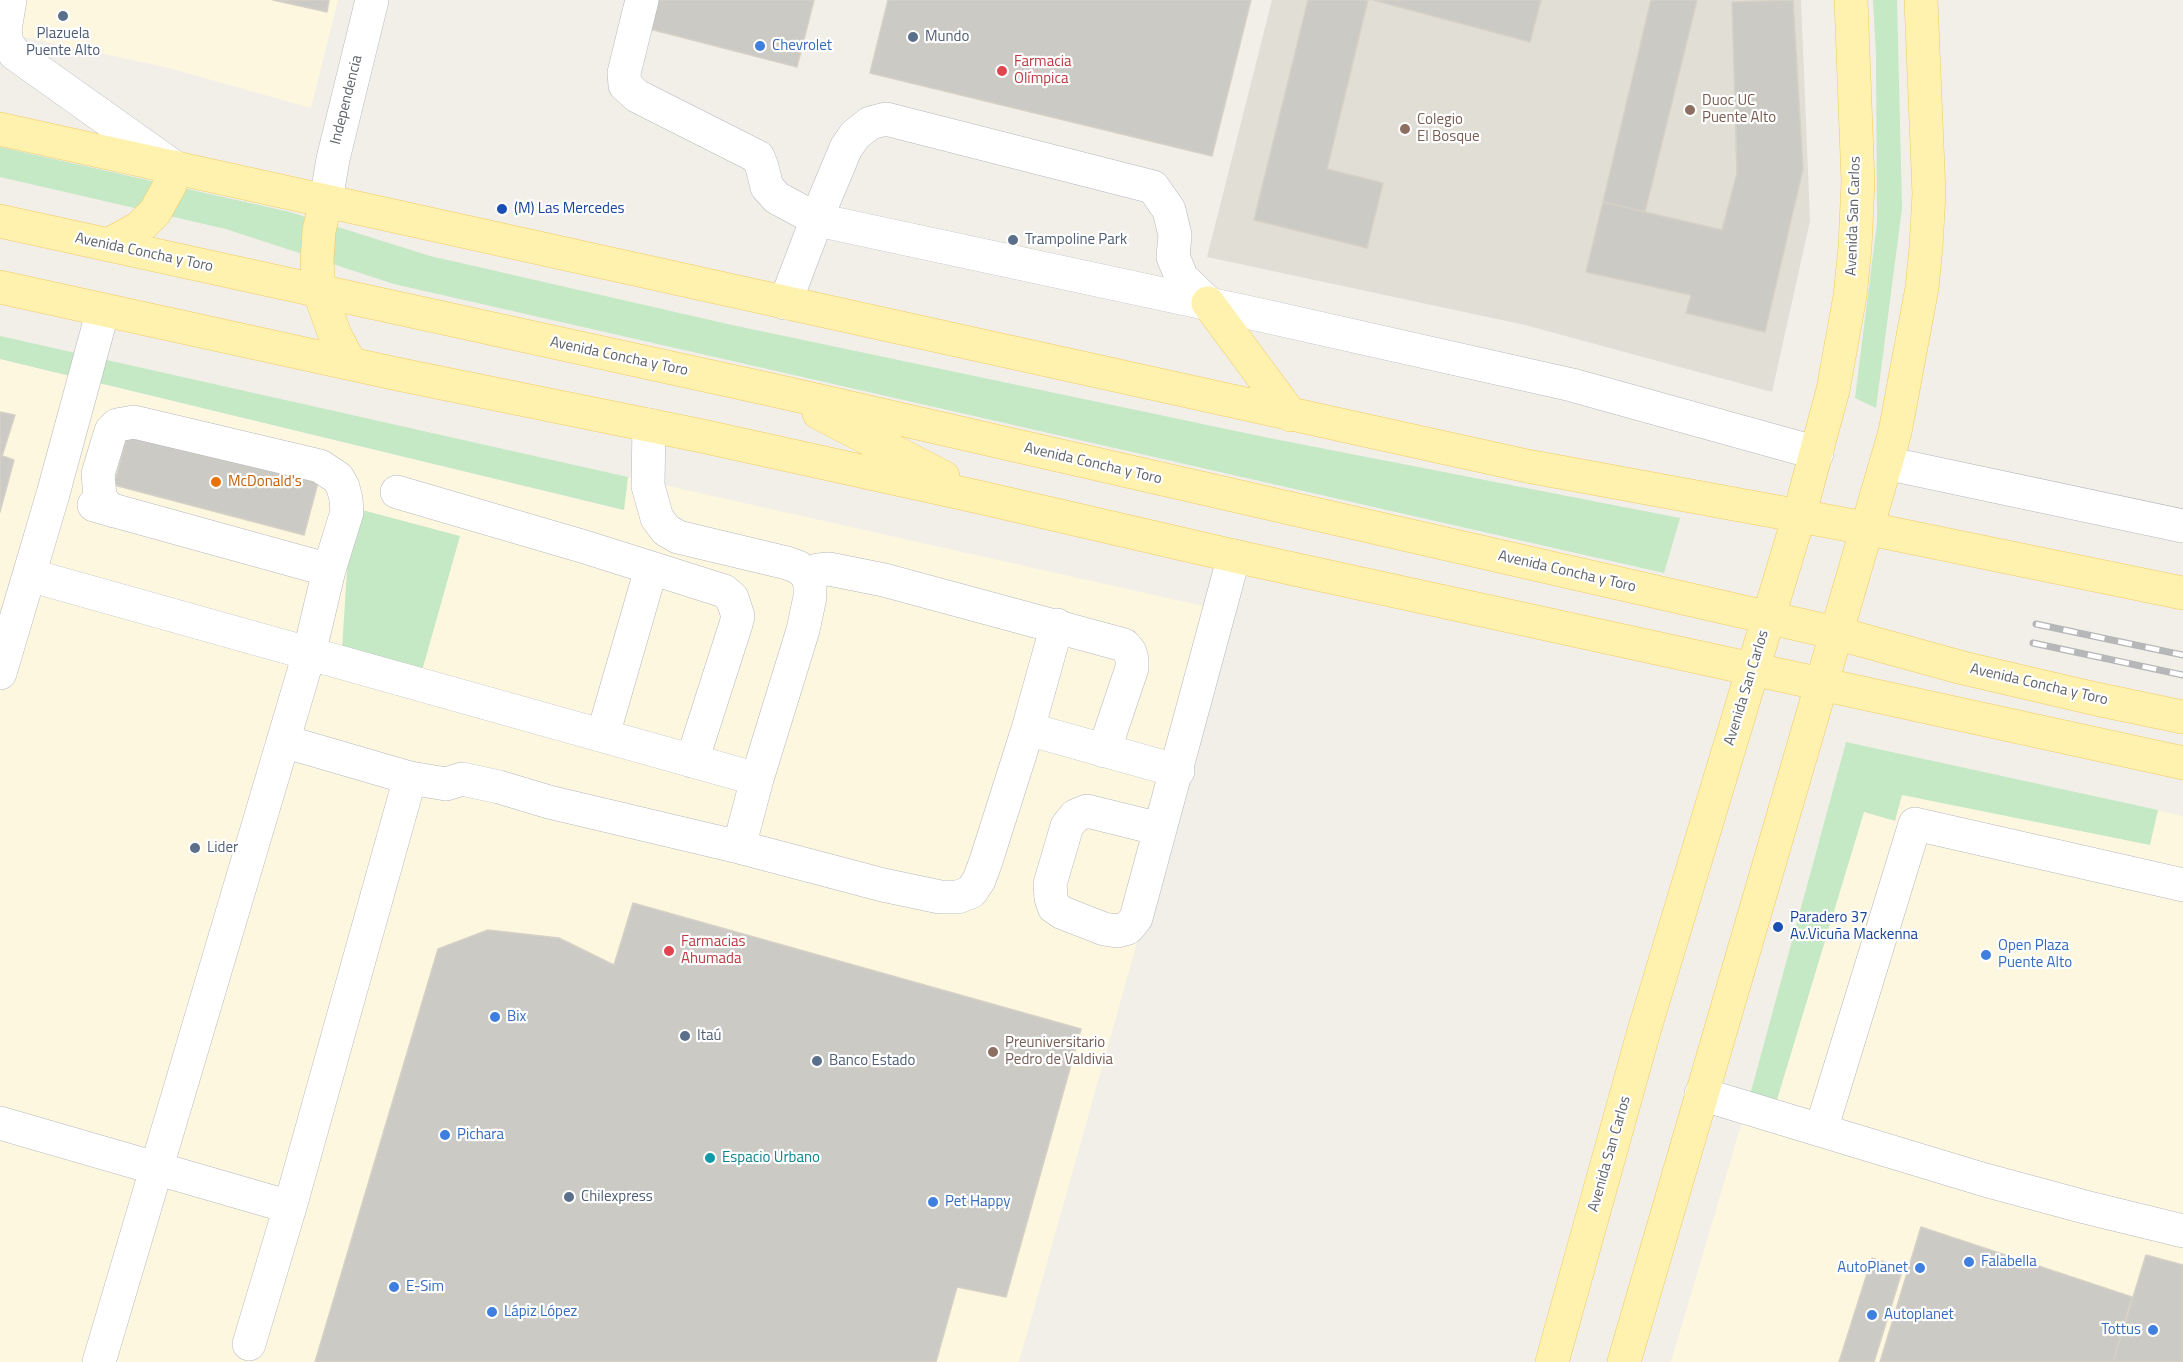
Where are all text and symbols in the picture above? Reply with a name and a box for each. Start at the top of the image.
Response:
marker: Plazuela Puente Alto [56,9,70,23]
place label: Plazuela Puente Alto [26,25,100,60]
place label: Mundo [925,28,969,46]
marker: Mundo [906,30,920,44]
place label: Chevrolet [772,37,832,55]
marker: Chevrolet [753,39,767,53]
street label: Independencia [327,53,367,147]
place label: Farmacia Olímpica [1014,53,1071,88]
marker: Farmacia Olímpica [995,64,1009,78]
place label: Duoc UC Puente Alto [1702,92,1776,127]
marker: Duoc UC Puente Alto [1683,103,1697,117]
place label: Colegio El Bosque [1417,111,1480,146]
marker: Colegio El Bosque [1398,122,1412,136]
street label: Avenida San Carlos [1843,156,1865,276]
place label: (M) Las Mercedes [514,200,624,218]
marker: (M) Las Mercedes [495,202,509,216]
street label: Avenida Concha y Toro [73,230,215,276]
place label: Trampoline Park [1025,231,1127,249]
marker: Trampoline Park [1006,233,1020,247]
street label: Avenida Concha y Toro [548,334,690,380]
street label: Avenida Concha y Toro [1022,439,1164,489]
place label: McDonald's [228,473,302,491]
marker: McDonald's [209,475,223,489]
street label: Avenida Concha y Toro [1496,547,1638,597]
street label: Avenida San Carlos [1721,628,1773,748]
street label: Avenida Concha y Toro [1968,660,2110,710]
place label: Lider [207,839,238,857]
marker: Lider [188,841,202,855]
place label: Paradero 37 Av.Vicuña Mackenna [1790,909,1918,944]
marker: Paradero 37 Av.Vicuña Mackenna [1771,920,1785,934]
place label: Farmacias Ahumada [681,933,745,968]
place label: Open Plaza Puente Alto [1998,937,2072,972]
marker: Farmacias Ahumada [662,944,676,958]
marker: Open Plaza Puente Alto [1979,948,1993,962]
place label: Bix [507,1008,526,1026]
marker: Bix [488,1010,502,1024]
place label: Itaú [697,1027,721,1045]
marker: Itaú [678,1029,692,1043]
place label: Preuniversitario Pedro de Valdivia [1005,1034,1113,1069]
marker: Preuniversitario Pedro de Valdivia [986,1045,1000,1059]
place label: Banco Estado [829,1052,915,1070]
marker: Banco Estado [810,1054,824,1068]
street label: Avenida San Carlos [1585,1094,1635,1214]
place label: Pichara [457,1126,504,1144]
marker: Pichara [438,1128,452,1142]
place label: Espacio Urbano [722,1149,820,1167]
marker: Espacio Urbano [703,1151,717,1165]
place label: Chilexpress [581,1188,653,1206]
marker: Chilexpress [562,1190,576,1204]
place label: Pet Happy [945,1193,1010,1211]
marker: Pet Happy [926,1195,940,1209]
place label: Falabella [1981,1253,2037,1271]
marker: Falabella [1962,1255,1976,1269]
place label: AutoPlanet [1837,1259,1908,1277]
marker: AutoPlanet [1913,1261,1927,1275]
place label: E-Sim [406,1278,444,1296]
marker: E-Sim [387,1280,401,1294]
place label: Lápiz López [504,1303,577,1321]
marker: Lápiz López [485,1305,499,1319]
place label: Autoplanet [1884,1306,1954,1324]
marker: Autoplanet [1865,1308,1879,1322]
place label: Tottus [2101,1321,2141,1339]
marker: Tottus [2146,1323,2160,1337]

